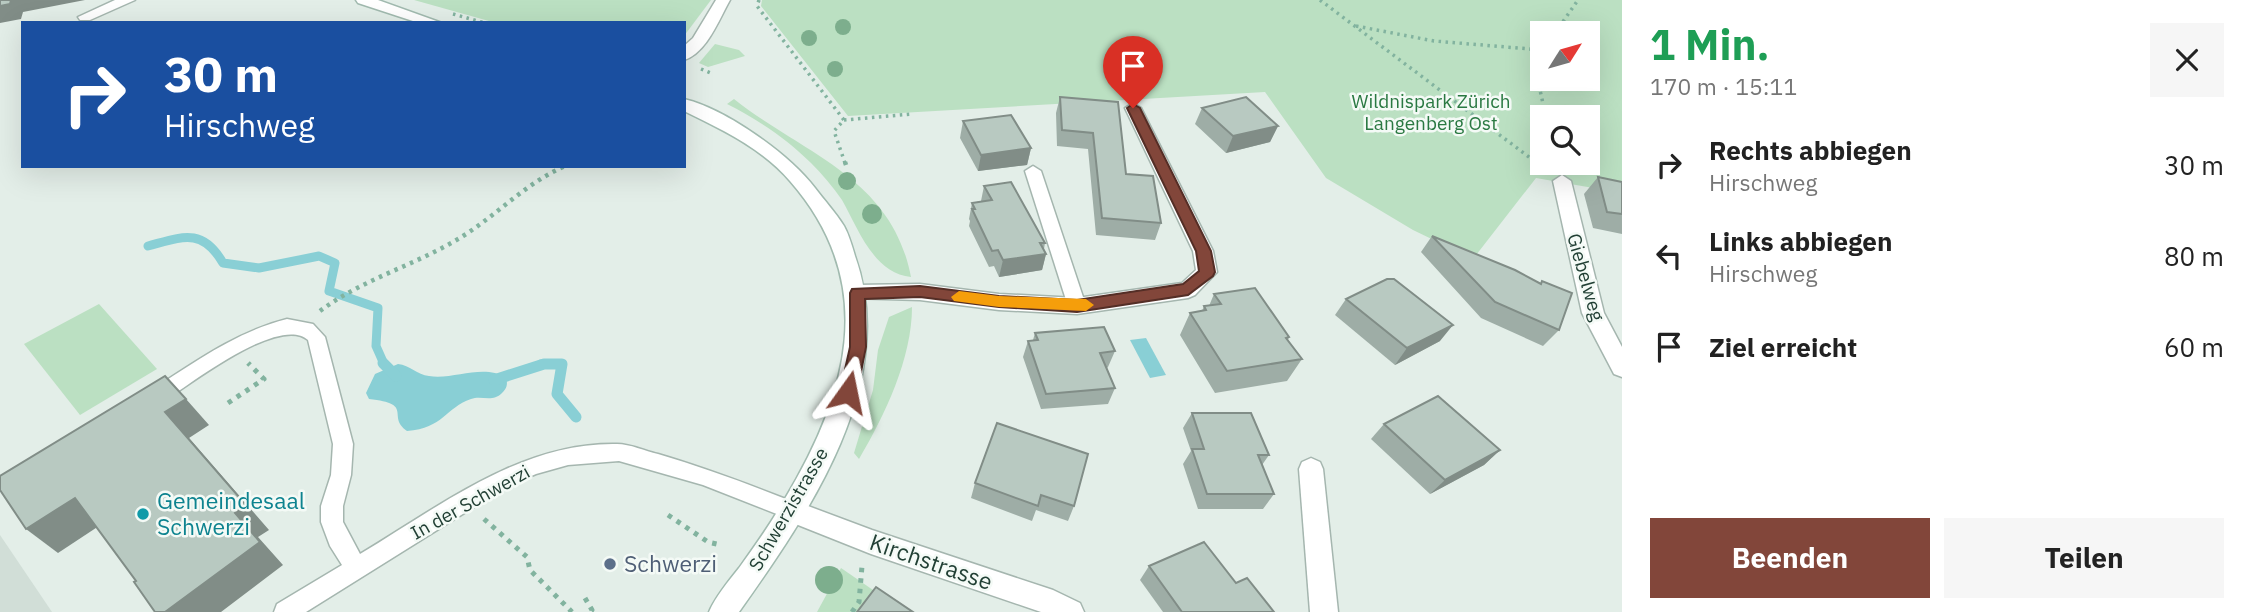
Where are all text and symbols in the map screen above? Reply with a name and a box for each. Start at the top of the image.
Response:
text: 1 Min. [1650,17,1770,72]
north arrow [1530,21,1600,91]
map controls [1530,21,1600,175]
button: close [2150,23,2224,97]
pin [1103,36,1163,108]
text: 30 m [164,42,278,105]
icon: arrive [1114,47,1152,85]
icon: right [49,49,140,140]
text: 170 m · 15:11 [1650,71,1797,101]
park label: Wildnispark Zürich Langenberg Ost [1351,89,1511,135]
text: Hirschweg [164,104,315,146]
button: search [1530,105,1600,175]
text: Rechts abbiegen [1709,133,1912,167]
icon: right [1650,146,1688,184]
text: 30 m [2164,148,2224,182]
text: Hirschweg [1709,167,1818,197]
text: Links abbiegen [1709,224,1892,258]
street label: Giebelweg [1562,230,1610,324]
icon: left [1650,237,1688,275]
text: 80 m [2164,239,2224,273]
text: Hirschweg [1709,258,1818,288]
icon: arrive [1650,328,1688,366]
text: Ziel erreicht [1709,330,1857,364]
text: 60 m [2164,330,2224,364]
position arrow [811,355,885,429]
street label: Schwerzistrasse [743,443,833,575]
street label: In der Schwerzi [406,459,534,545]
place label: Gemeindesaal Schwerzi [157,485,305,541]
marker: Gemeindesaal Schwerzi [135,506,151,522]
button: Beenden [1650,518,1930,598]
button: Teilen [1944,518,2224,598]
street label: Kirchstrasse [866,526,997,596]
place label: Schwerzi [624,548,717,578]
marker: Schwerzi [602,556,618,572]

